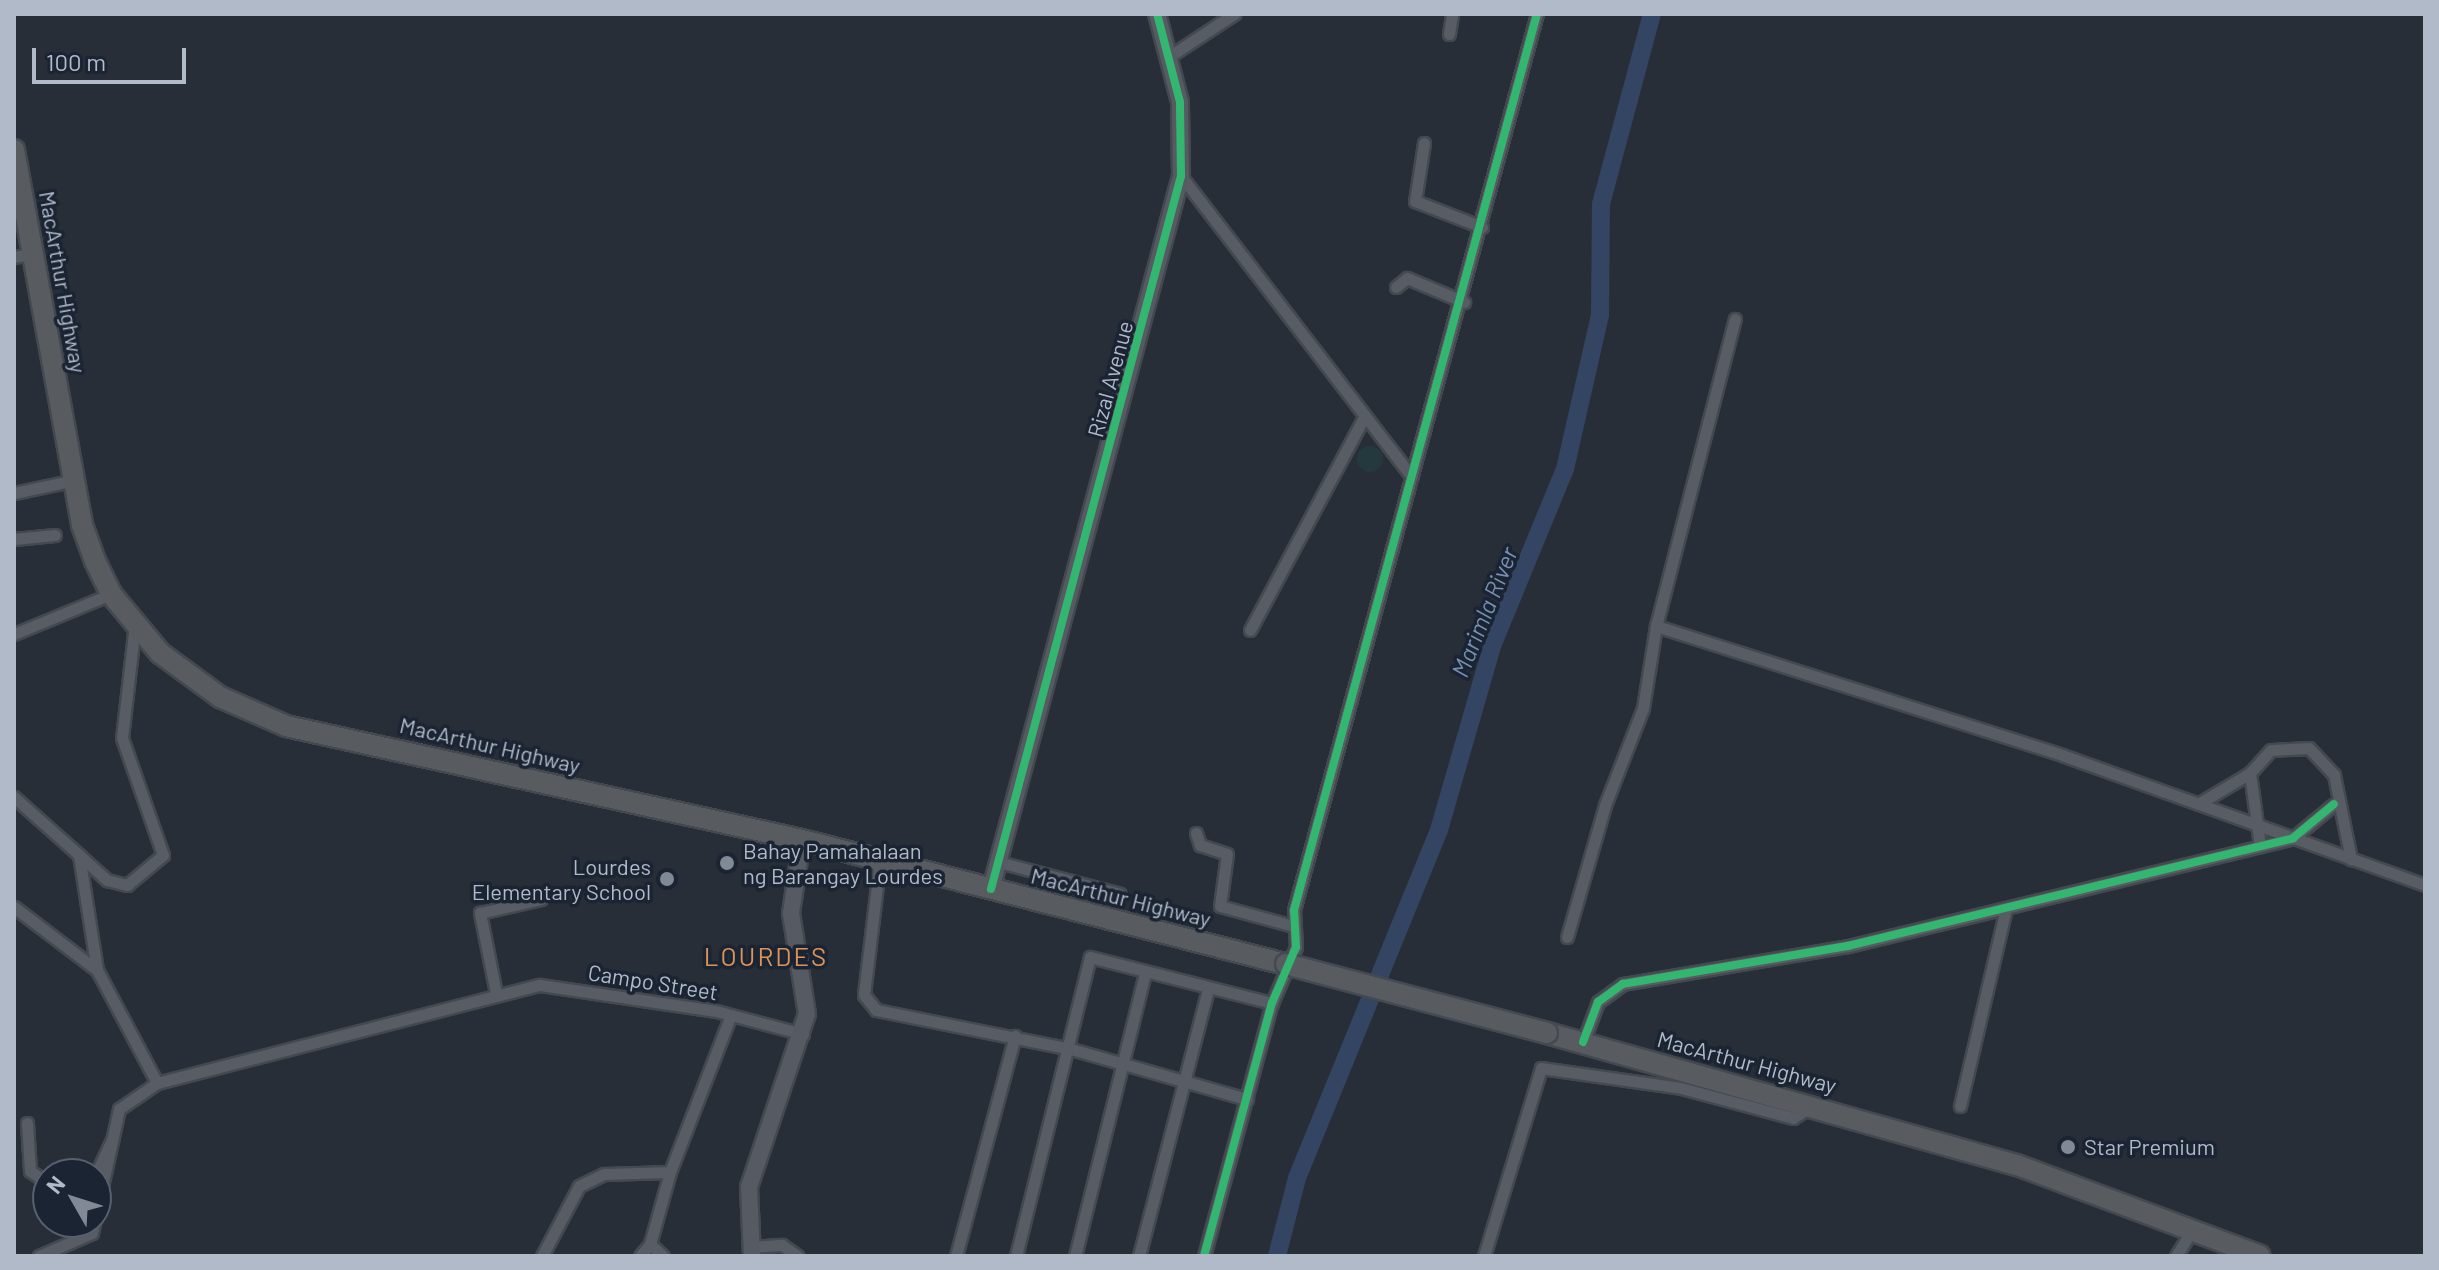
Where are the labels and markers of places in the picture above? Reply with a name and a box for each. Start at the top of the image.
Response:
place label: Bahay Pamahalaan ng Barangay Lourdes [743,837,943,888]
place label: Lourdes Elementary School [472,853,651,904]
marker: Bahay Pamahalaan ng Barangay Lourdes [718,854,736,872]
marker: Lourdes Elementary School [658,870,676,888]
place label: Star Premium [2084,1134,2215,1160]
marker: Star Premium [2059,1138,2077,1156]

